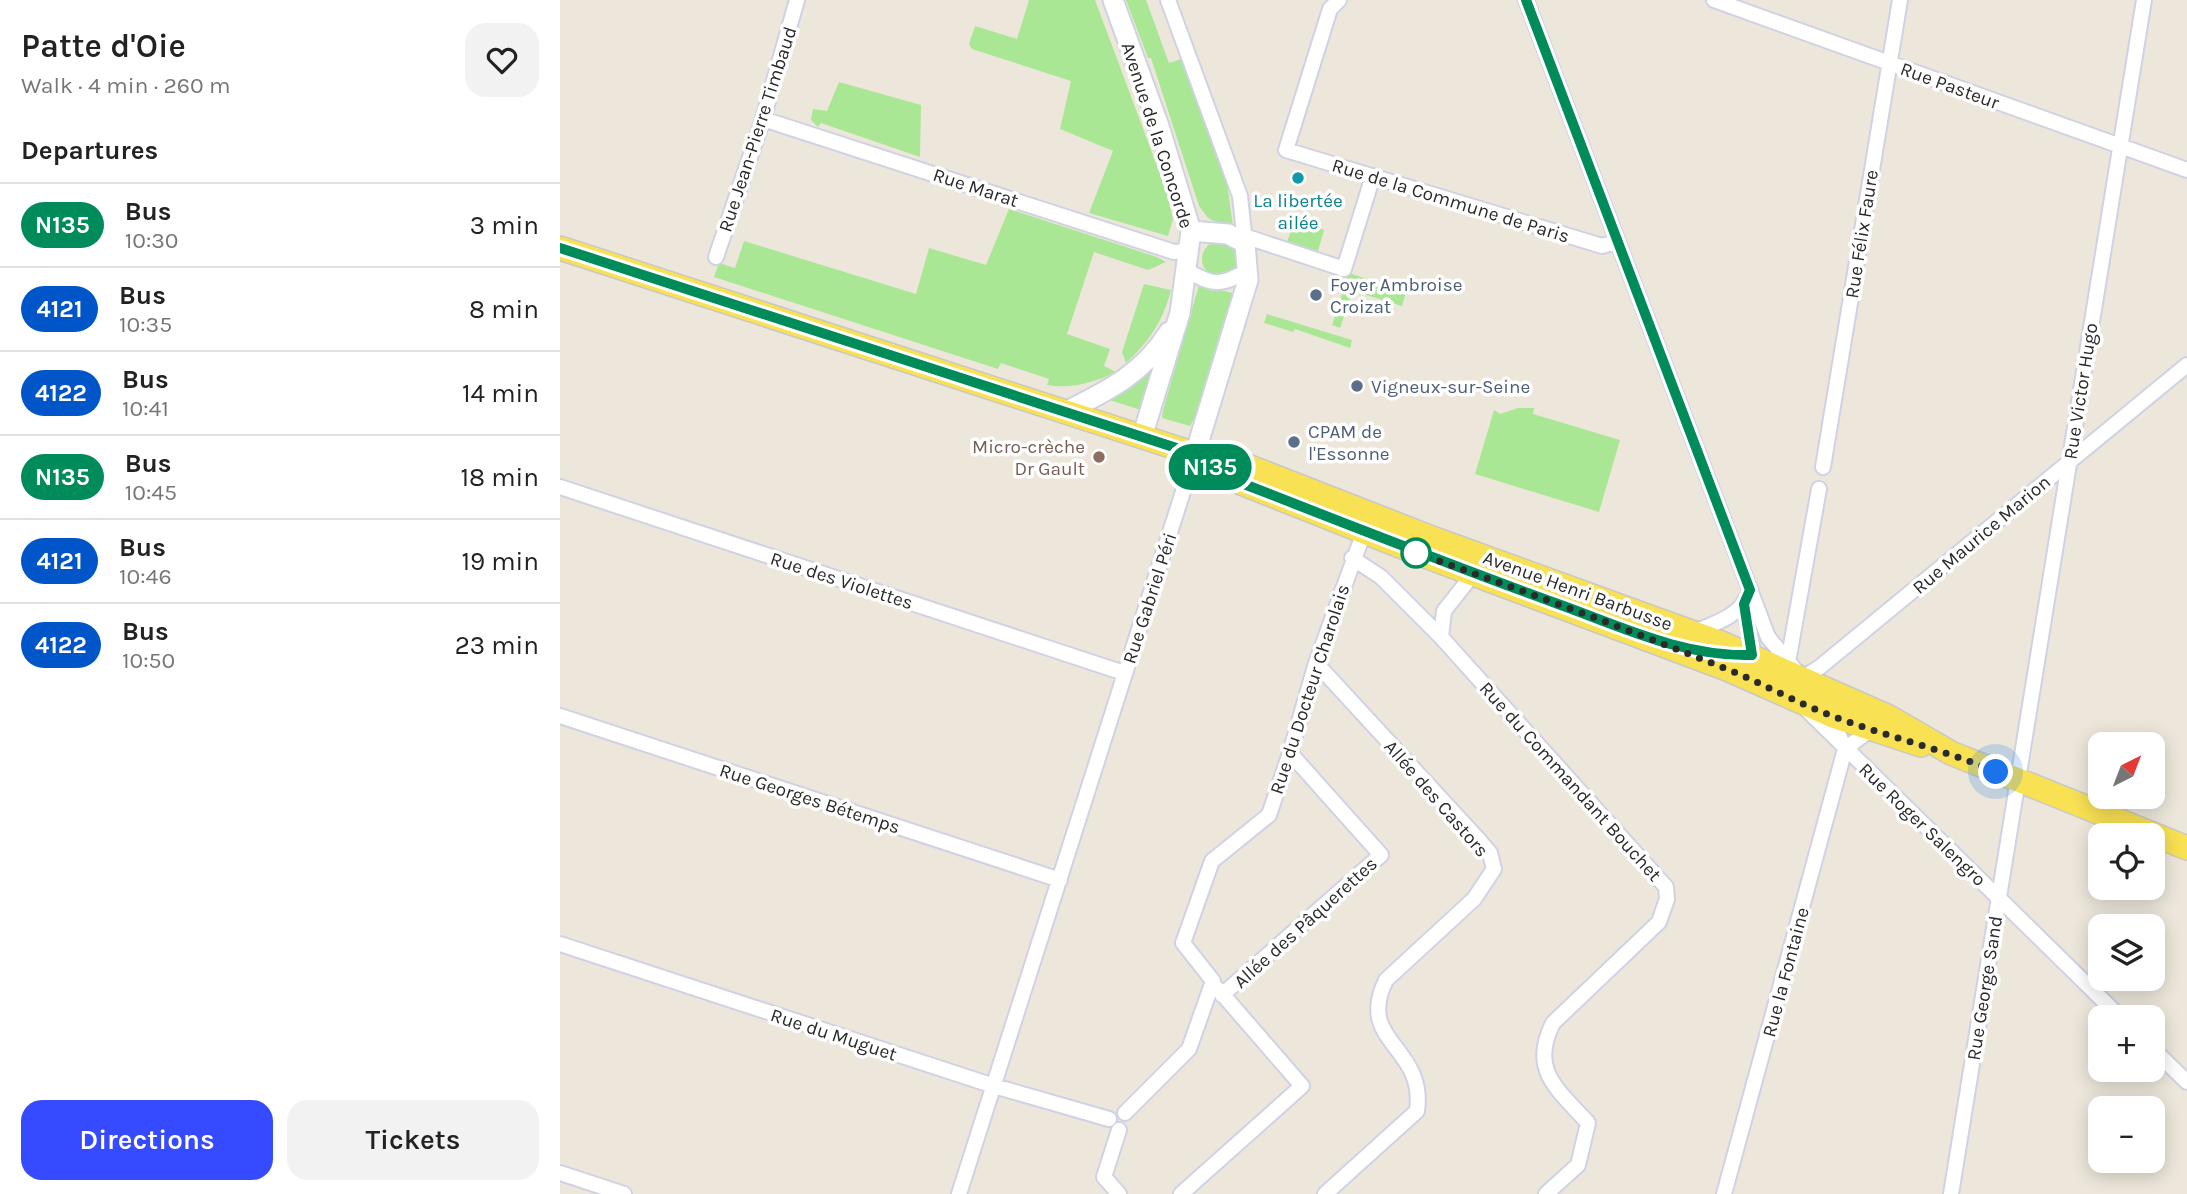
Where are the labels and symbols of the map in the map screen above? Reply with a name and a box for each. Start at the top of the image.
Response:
street label: Rue Jean-Pierre Timbaud [714,24,802,235]
street label: Avenue de la Concorde [1117,39,1198,231]
street label: Rue Pasteur [1897,58,2002,114]
street label: Rue de la Commune de Paris [1329,154,1572,248]
street label: Rue Marat [930,164,1021,212]
street label: Rue Félix Faure [1841,168,1883,300]
marker: La libertée ailée [1290,170,1306,186]
place label: La libertée ailée [1253,190,1343,234]
place label: Foyer Ambroise Croizat [1330,274,1462,318]
marker: Foyer Ambroise Croizat [1308,287,1324,303]
street label: Rue Victor Hugo [2059,321,2103,461]
place label: Vigneux-sur-Seine [1371,376,1530,398]
marker: Vigneux-sur-Seine [1349,378,1365,394]
place label: CPAM de l'Essonne [1308,421,1390,465]
marker: CPAM de l'Essonne [1286,434,1302,450]
place label: Micro-crèche Dr Gault [972,436,1085,480]
line badge: N135 [1161,444,1259,490]
marker: Micro-crèche Dr Gault [1091,449,1107,465]
street label: Rue Maurice Marion [1908,471,2055,599]
street label: Rue Gabriel Péri [1118,530,1181,667]
unlabelled marker [1401,538,1431,568]
street label: Avenue Henri Barbusse [1480,546,1675,635]
street label: Rue des Violettes [768,548,916,614]
street label: Rue du Docteur Charolais [1266,582,1354,797]
street label: Rue du Commandant Bouchet [1475,677,1666,886]
north arrow [2088,732,2165,808]
street label: Allée des Castors [1380,736,1493,862]
your location [1978,754,2013,789]
street label: Rue Georges Bétemps [717,759,903,839]
street label: Rue Roger Salengro [1854,759,1990,891]
street label: Allée des Pâquerettes [1230,853,1382,993]
street label: Rue la Fontaine [1758,905,1814,1040]
street label: Rue George Sand [1963,914,2007,1062]
street label: Rue du Muguet [768,1004,900,1066]

